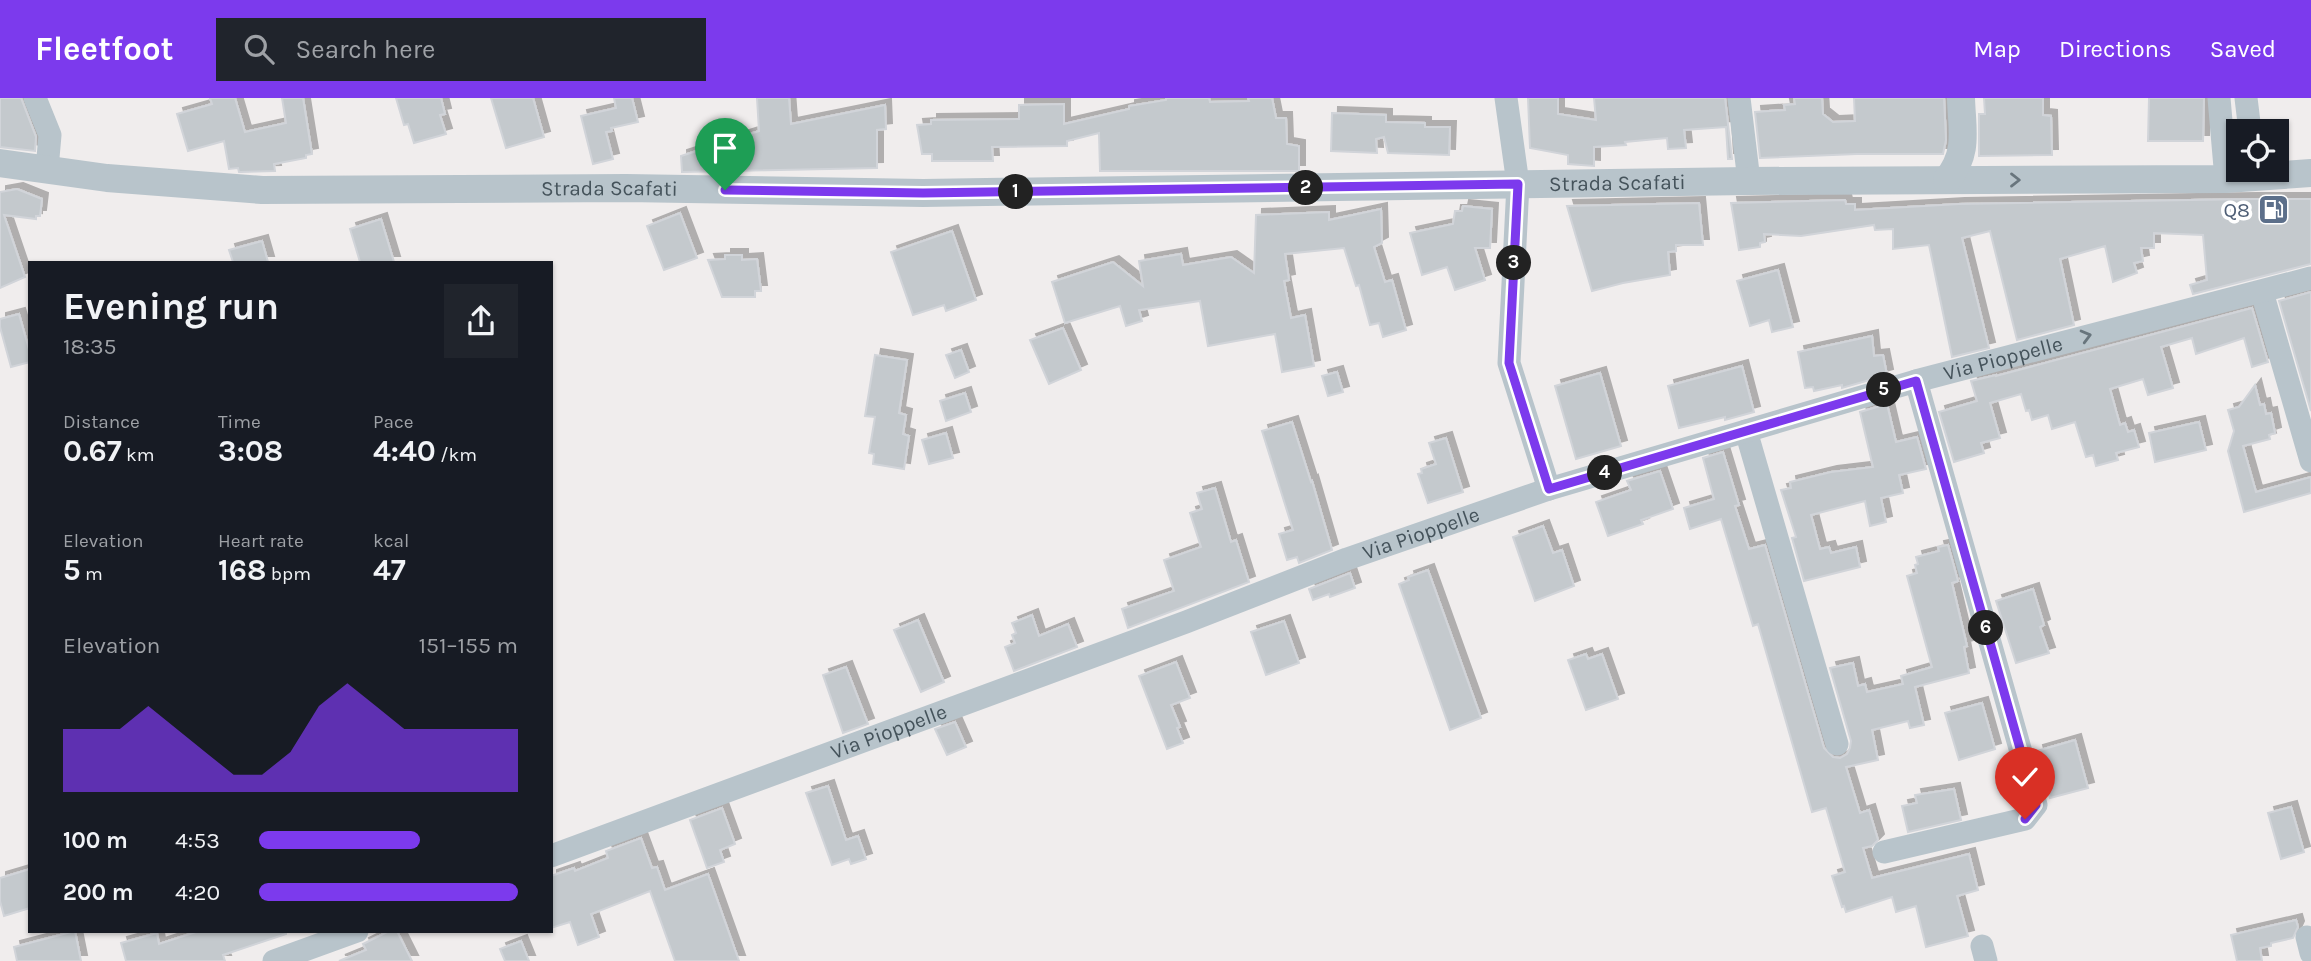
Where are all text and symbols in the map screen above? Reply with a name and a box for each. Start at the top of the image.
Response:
search box [216,18,706,81]
text: Fleetfoot [35,30,174,68]
icon: search [240,30,278,68]
text: Search here [296,34,435,65]
text: Map [1973,35,2021,63]
text: Directions [2059,35,2172,63]
text: Saved [2210,35,2276,63]
pin [695,118,755,190]
map controls [2226,119,2289,182]
button: locate [2226,119,2289,182]
icon: arrive [706,129,744,167]
pin: 2 [1288,170,1324,206]
street label: Strada Scafati [1549,170,1686,196]
one-way arrow [2010,172,2021,188]
pin: 1 [998,174,1034,210]
street label: Strada Scafati [541,176,678,201]
text: 2 [1300,176,1311,198]
text: 1 [1012,180,1019,202]
fuel station icon: Q8 [2256,193,2290,227]
place label: Q8 [2223,198,2250,222]
pin: 3 [1496,246,1532,280]
text: 3 [1508,251,1519,273]
text: Evening run [63,284,279,329]
button: share [444,284,518,358]
one-way arrow [2080,330,2092,345]
street label: Via Pioppelle [1941,331,2065,385]
text: 18:35 [63,333,117,360]
pin: 5 [1867,372,1902,408]
text: 5 [1878,378,1889,400]
text: Distance [63,411,140,433]
text: Time [218,411,261,433]
text: Pace [373,411,414,433]
text: 0.67 [63,433,122,469]
text: 3:08 [218,433,283,469]
text: 4:40 [373,433,436,469]
text: km [122,444,155,466]
text: /km [436,444,477,466]
pin: 4 [1588,456,1622,490]
text: 4 [1599,461,1610,483]
street label: Via Pioppelle [1360,502,1483,565]
text: Elevation [63,530,143,552]
text: Heart rate [218,530,304,552]
text: kcal [373,530,409,552]
text: 5 [63,552,80,588]
text: 168 [218,552,266,588]
text: 47 [373,552,406,588]
text: m [80,563,103,585]
text: bpm [266,563,311,585]
pin: 6 [1968,610,2004,646]
text: 6 [1980,616,1991,638]
text: Elevation [63,632,160,659]
text: 151–155 m [418,632,518,659]
street label: Via Pioppelle [827,699,950,764]
pin [1995,747,2055,819]
icon: check [2006,758,2044,796]
text: 100 m [63,827,128,854]
text: 4:53 [175,827,220,854]
text: 200 m [63,879,134,906]
text: 4:20 [175,879,220,906]

